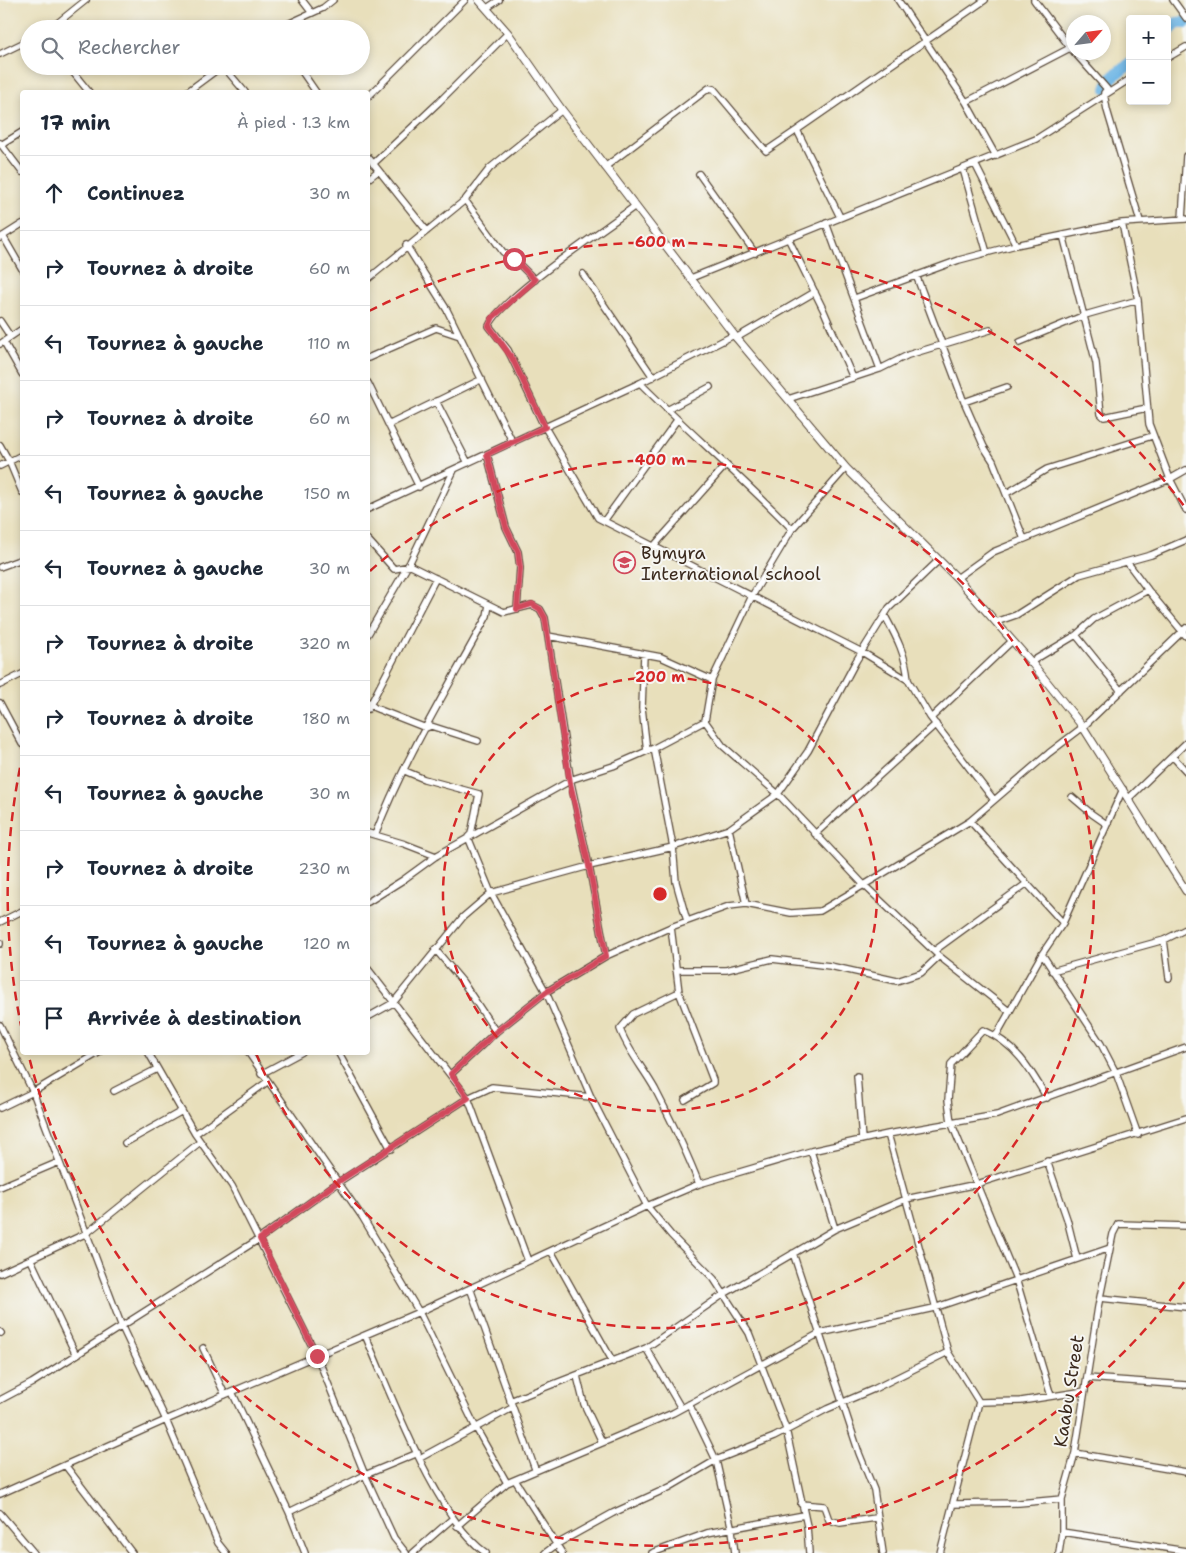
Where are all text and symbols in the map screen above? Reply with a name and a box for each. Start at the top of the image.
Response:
north arrow [1066,15,1111,60]
map controls [1126,15,1171,105]
button: + [1126,15,1171,60]
search box [20,20,370,75]
icon: search [38,34,66,62]
text: Rechercher [78,35,181,60]
button: − [1126,60,1171,105]
text: 17 min [40,109,111,137]
text: À pied · 1.3 km [237,112,350,133]
icon: ahead [40,179,68,207]
text: Continuez [87,181,185,206]
text: 30 m [309,183,350,204]
text: 600 m [635,232,685,252]
route start [503,248,526,271]
icon: right [40,254,68,282]
text: Tournez à droite [87,256,254,281]
text: 60 m [309,258,350,279]
icon: left [40,329,68,357]
text: Tournez à gauche [87,331,264,356]
text: 110 m [307,333,350,354]
icon: right [40,404,68,432]
text: Tournez à droite [87,406,254,431]
text: 60 m [309,408,350,429]
text: 400 m [635,450,685,470]
icon: left [40,479,68,507]
text: Tournez à gauche [87,481,264,506]
text: 150 m [303,483,350,504]
place label: Bymyra International school [641,541,821,586]
school or university icon: Bymyra International school [613,551,637,575]
icon: left [40,554,68,582]
text: Tournez à gauche [87,556,264,581]
text: 30 m [309,558,350,579]
icon: right [40,629,68,657]
text: Tournez à droite [87,631,254,656]
text: 320 m [299,633,350,654]
text: 200 m [635,667,685,687]
icon: right [40,704,68,732]
text: Tournez à droite [87,706,254,731]
text: 180 m [302,708,350,729]
icon: left [40,779,68,807]
text: Tournez à gauche [87,781,264,806]
text: 30 m [309,783,350,804]
icon: right [40,854,68,882]
text: Tournez à droite [87,856,254,881]
text: 230 m [298,858,350,879]
centre of rings [651,885,669,903]
icon: left [40,929,68,957]
text: Tournez à gauche [87,931,264,956]
text: 120 m [303,933,350,954]
icon: arrive [40,1004,68,1032]
text: Arrivée à destination [87,1006,301,1031]
street label: Kaabu Street [1048,1333,1090,1449]
route end [306,1345,329,1368]

